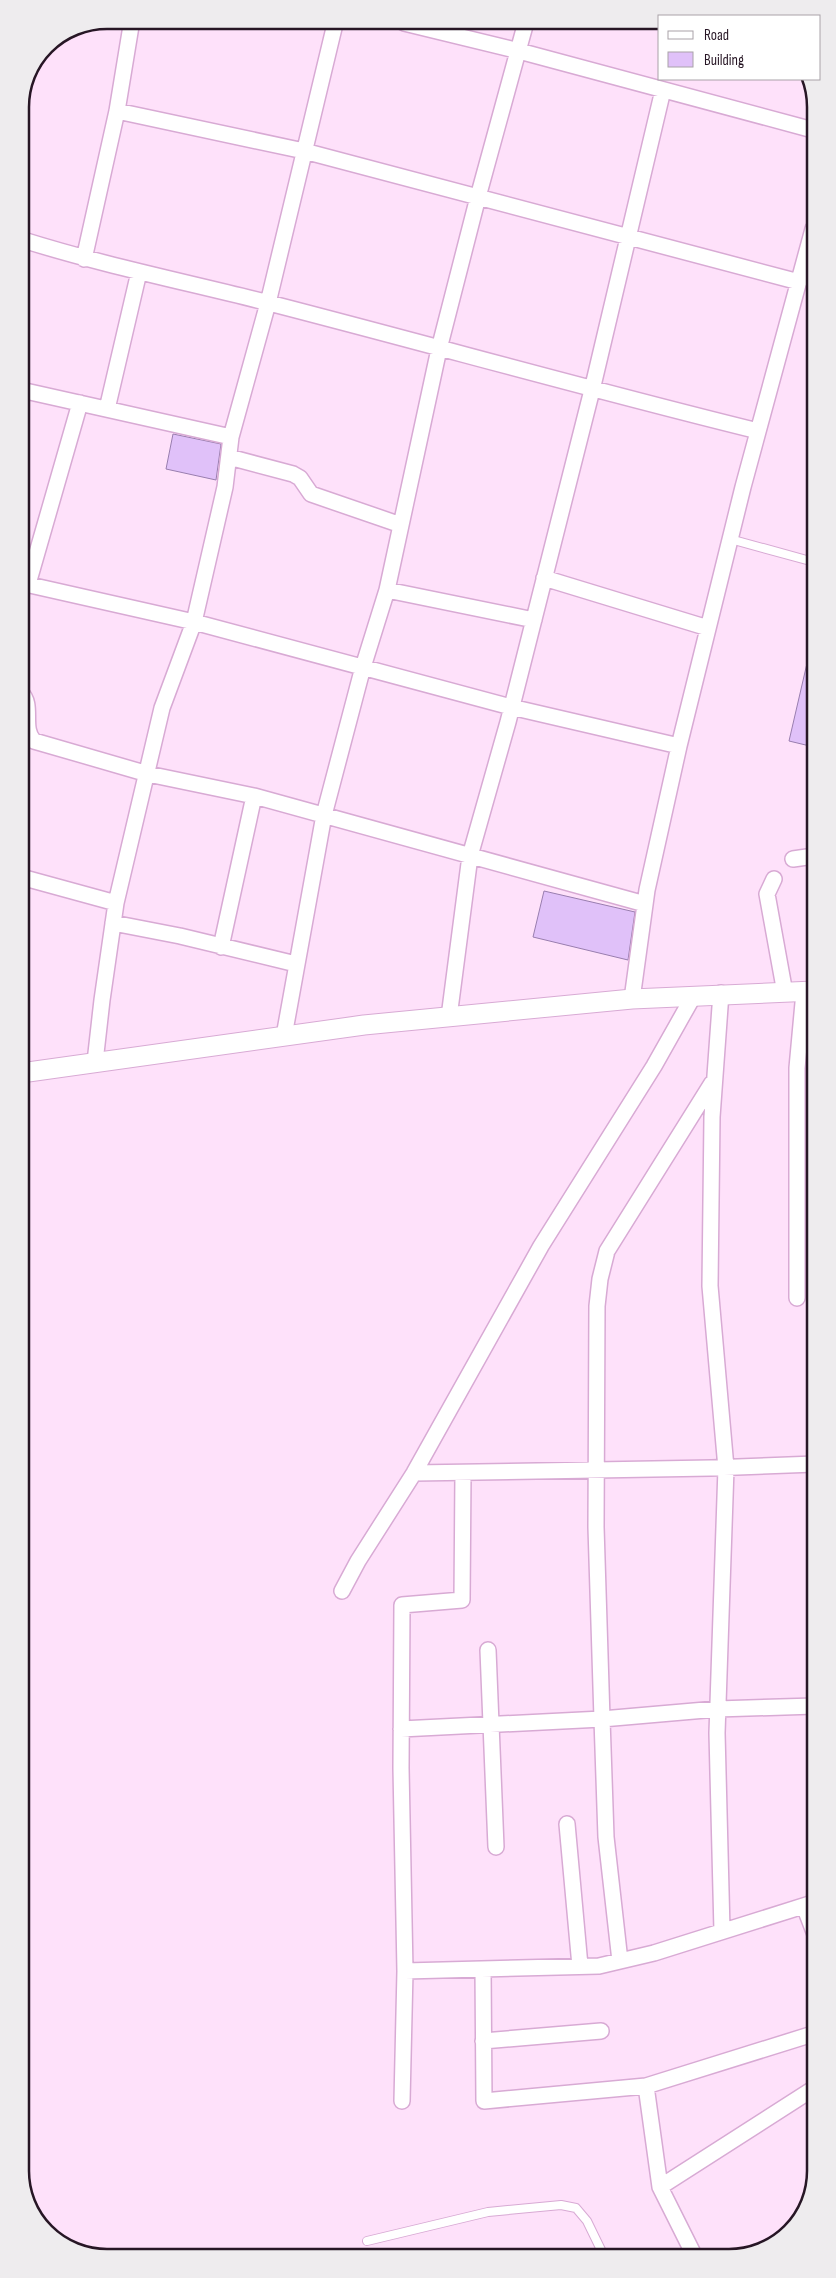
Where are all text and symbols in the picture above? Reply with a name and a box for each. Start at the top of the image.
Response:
legend [658,15,821,80]
text: Road [704,26,729,45]
text: Building [704,51,744,70]

